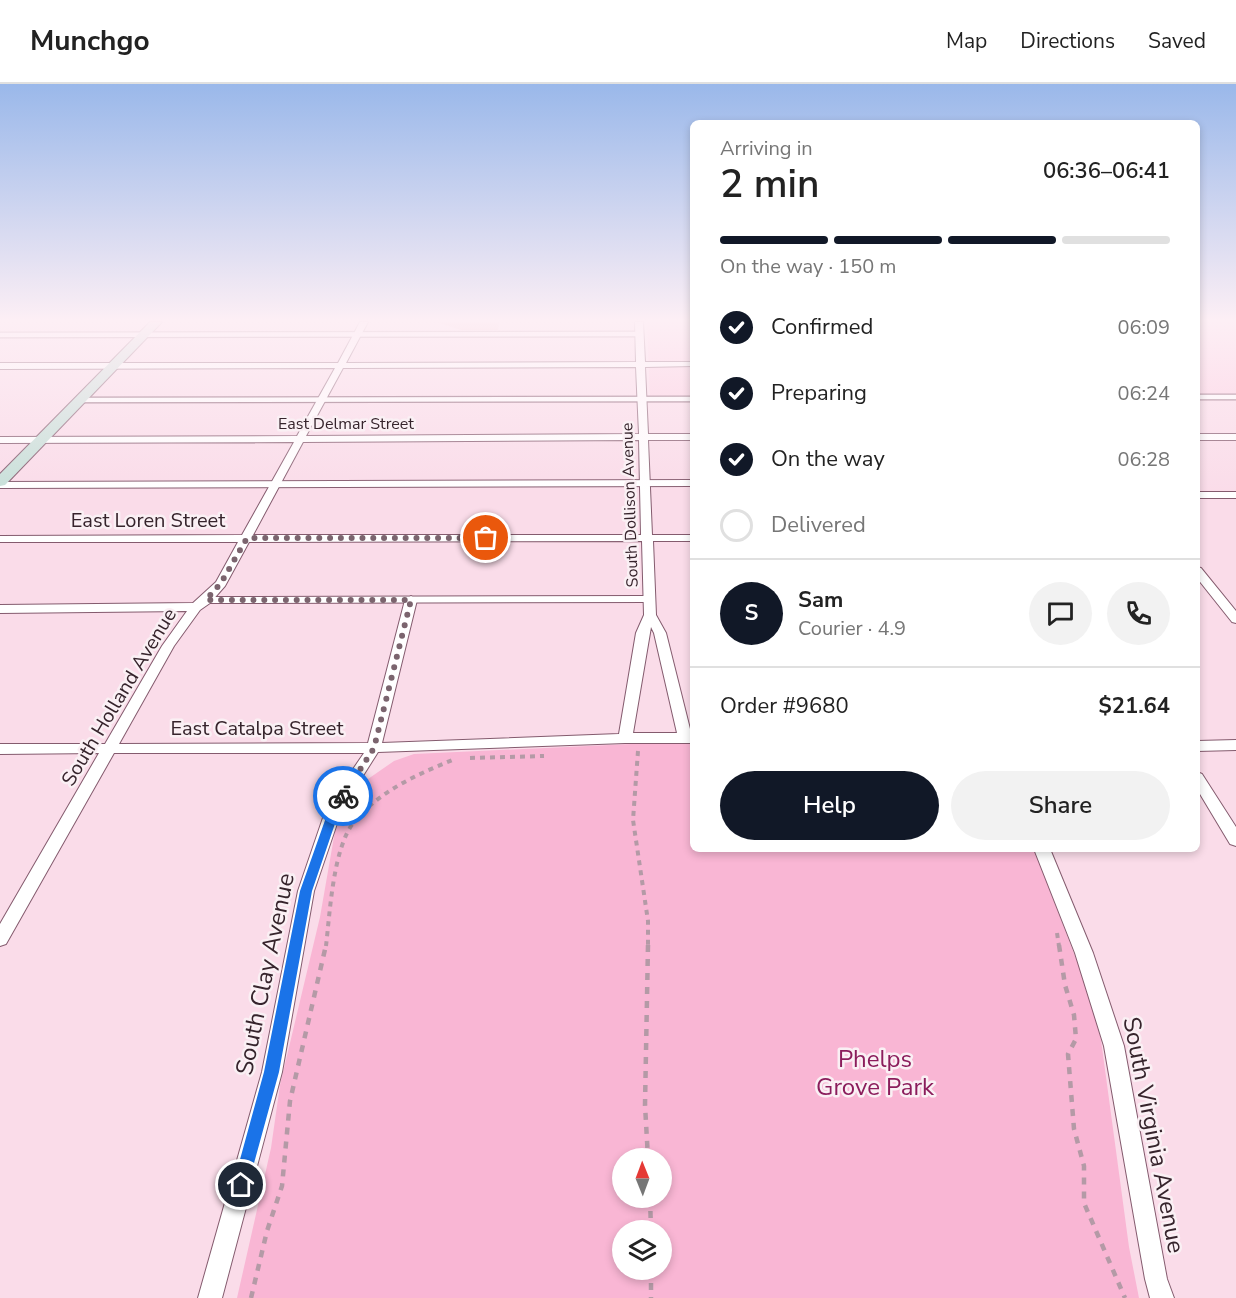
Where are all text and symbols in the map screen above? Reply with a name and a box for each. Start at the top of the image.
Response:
text: Munchgo [30,22,150,60]
text: Map [946,27,987,55]
text: Directions [1020,27,1115,55]
text: Saved [1148,27,1206,55]
text: Arriving in [720,135,813,162]
text: 06:36–06:41 [1043,156,1170,186]
text: 2 min [720,158,819,211]
text: On the way · 150 m [720,253,896,280]
icon: check [720,311,753,344]
text: Confirmed [771,312,873,342]
text: 06:09 [1117,314,1170,341]
icon: check [720,377,753,410]
text: Preparing [771,378,867,408]
text: 06:24 [1117,380,1170,407]
street label: East Delmar Street [278,413,414,435]
street label: South Dollison Avenue [616,422,644,588]
icon: check [720,443,753,476]
text: On the way [771,444,885,474]
text: 06:28 [1117,446,1170,473]
street label: East Loren Street [71,507,226,534]
text: Delivered [771,510,866,540]
pin [460,512,511,563]
icon: bag [469,521,502,554]
button: chat [1029,582,1092,645]
button: phone [1107,582,1170,645]
text: Sam [798,585,843,615]
text: S [745,598,758,628]
street label: South Holland Avenue [55,603,183,791]
text: Courier · 4.9 [798,615,906,642]
text: Order #9680 [720,691,849,721]
text: $21.64 [1099,691,1170,721]
street label: East Catalpa Street [171,715,344,742]
courier [313,766,373,826]
button: Help [720,771,939,840]
button: Share [951,771,1170,840]
icon: bike [327,780,360,813]
street label: South Clay Avenue [228,870,302,1078]
street label: South Virginia Avenue [1115,1014,1193,1256]
park label: Phelps Grove Park [816,1043,935,1103]
north arrow [612,1148,672,1208]
map controls [612,1148,672,1280]
pin [215,1159,266,1210]
icon: home [224,1168,257,1201]
button: layers [612,1220,672,1280]

